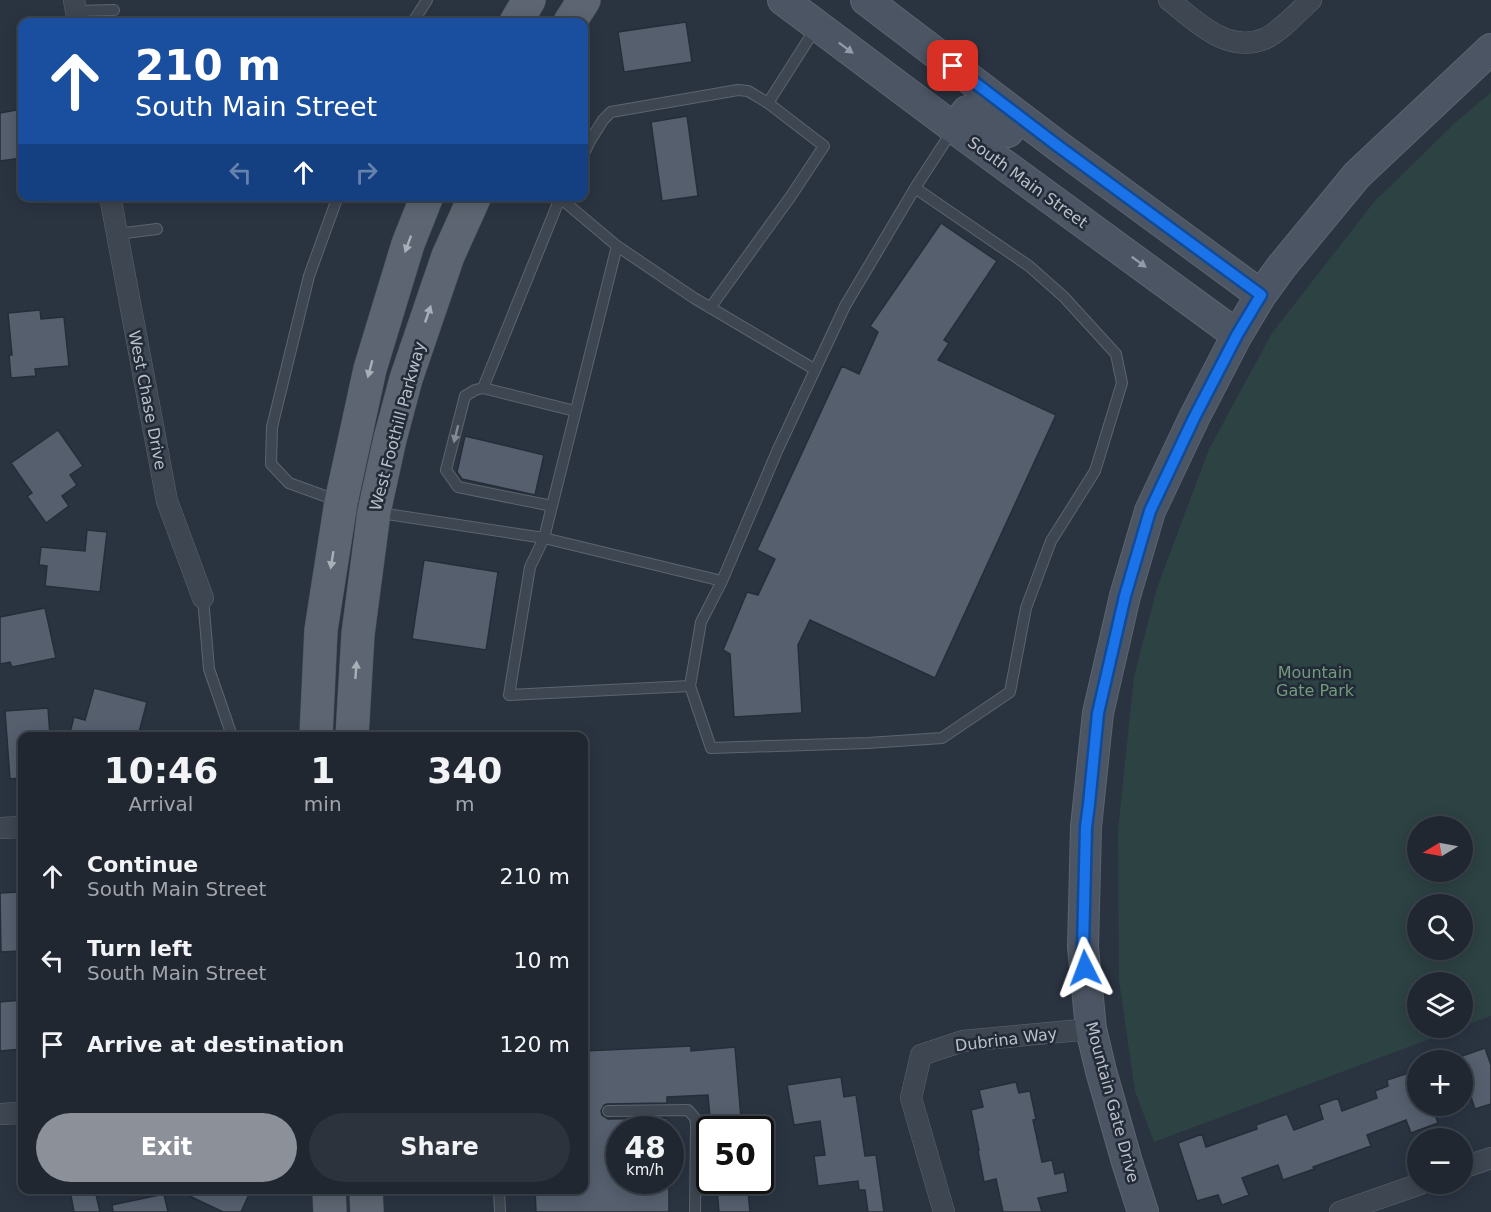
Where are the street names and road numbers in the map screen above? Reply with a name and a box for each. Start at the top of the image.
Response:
street label: South Main Street [964,133,1091,232]
street label: West Chase Drive [125,329,170,471]
street label: West Foothill Parkway [366,339,429,513]
street label: Mountain Gate Drive [1082,1020,1143,1185]
street label: Dubrina Way [954,1024,1058,1055]

